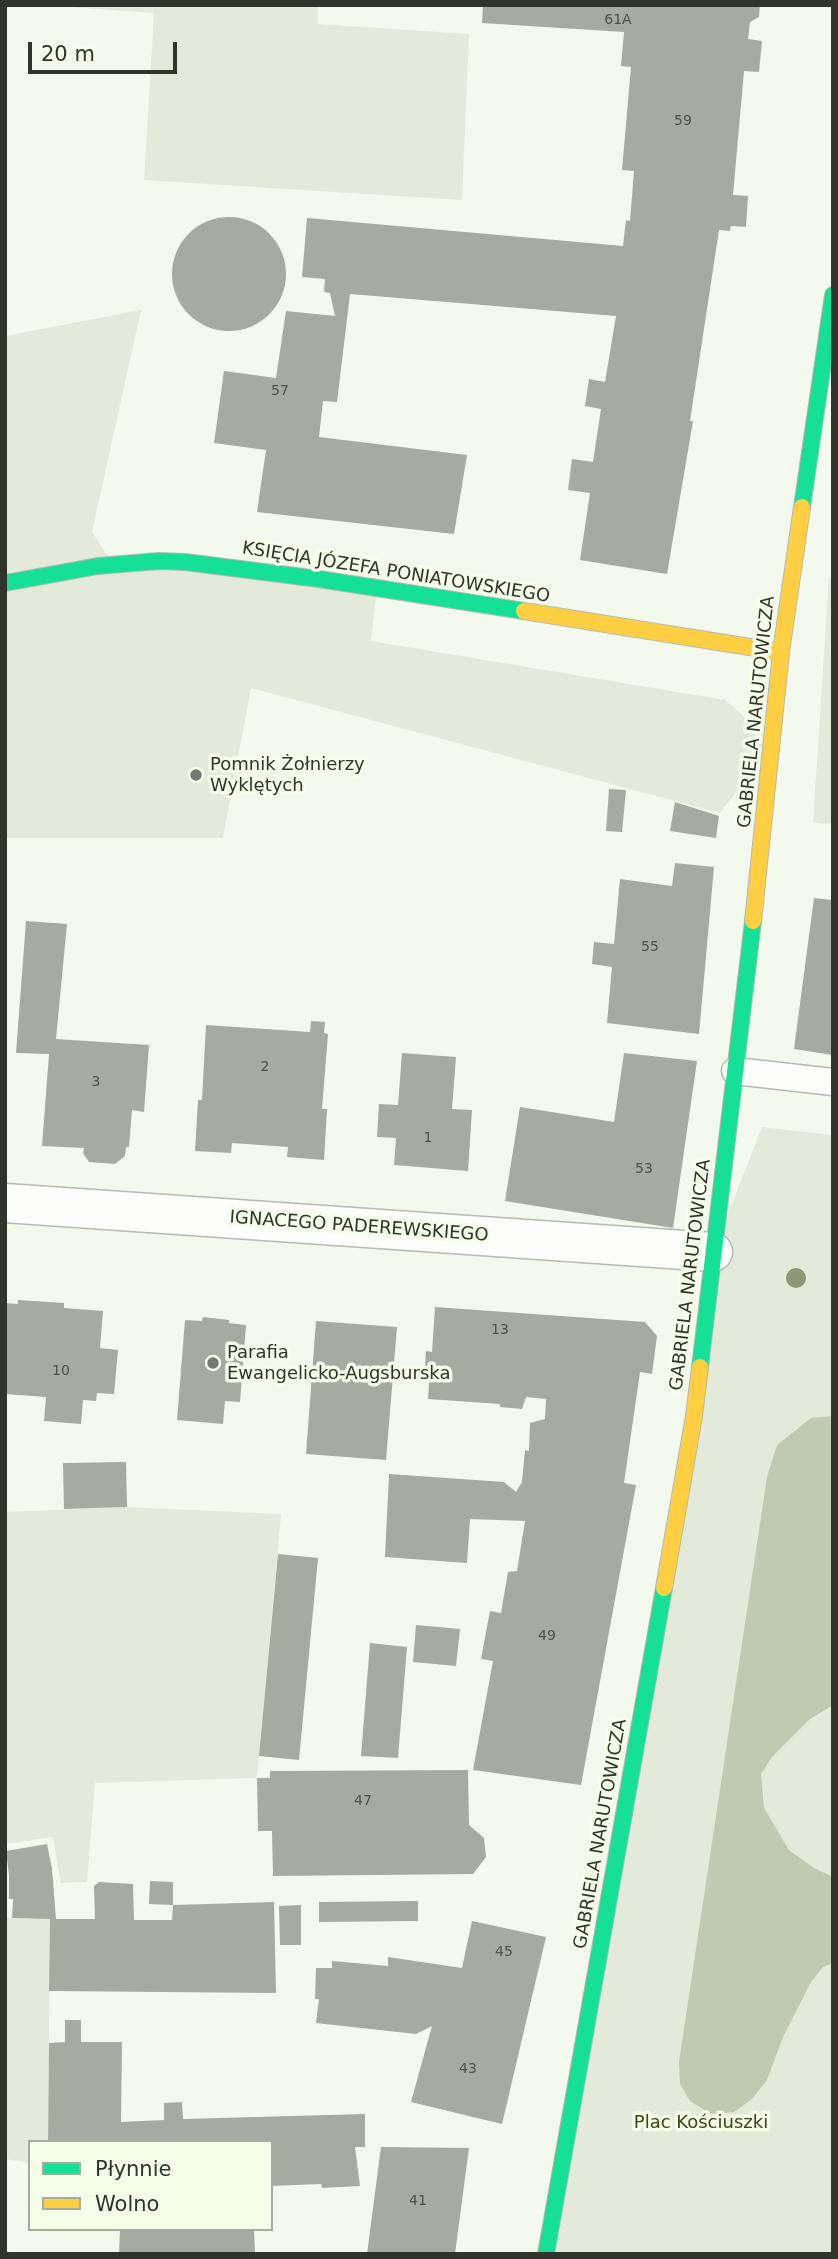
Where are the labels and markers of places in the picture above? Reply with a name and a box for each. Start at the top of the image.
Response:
place label: Pomnik Żołnierzy Wyklętych [210,754,365,796]
marker: Pomnik Żołnierzy Wyklętych [188,767,204,783]
place label: Parafia Ewangelicko-Augsburska [227,1342,450,1384]
marker: Parafia Ewangelicko-Augsburska [205,1355,221,1371]

